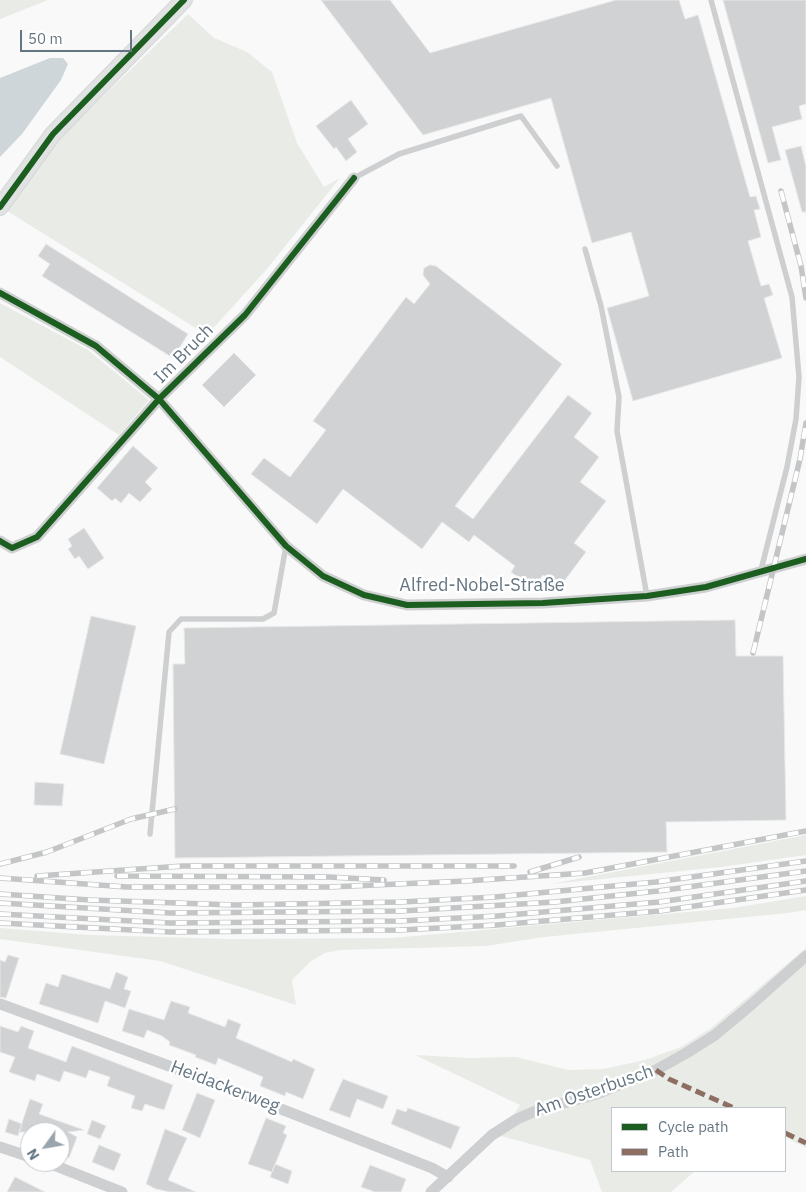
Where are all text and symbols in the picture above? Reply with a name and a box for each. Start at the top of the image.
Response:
scale bar [22,20,135,52]
text: 50 m [28,29,63,48]
street label: Im Bruch [150,320,218,388]
street label: Alfred-Nobel-Straße [399,575,565,597]
street label: Heidackerweg [167,1056,283,1118]
street label: Am Osterbusch [532,1061,656,1121]
legend [611,1107,786,1172]
text: Cycle path [658,1117,729,1136]
north arrow [20,1122,70,1172]
text: Path [658,1142,689,1161]
text: N [23,1145,43,1163]

